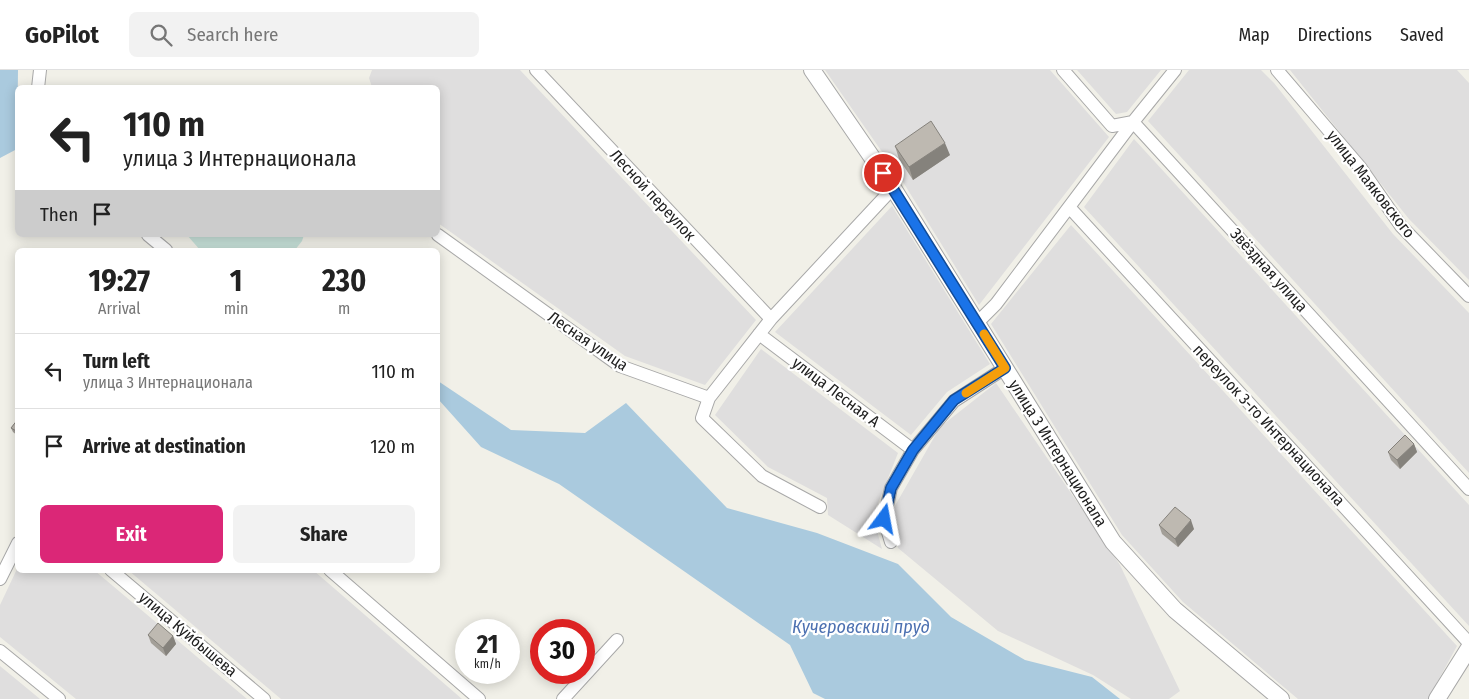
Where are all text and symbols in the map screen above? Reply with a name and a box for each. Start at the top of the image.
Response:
search box [129,12,479,57]
text: GoPilot [25,21,99,49]
icon: search [147,21,175,49]
text: Search here [187,23,279,46]
text: Map [1238,24,1270,46]
text: Directions [1298,24,1372,46]
text: Saved [1400,24,1444,46]
text: 110 m [123,103,205,145]
icon: left [40,105,105,170]
street label: улица Маяковского [1323,126,1419,242]
text: улица 3 Интернационала [123,145,357,172]
street label: Лесной переулок [606,146,700,245]
pin [862,152,904,194]
icon: arrive [869,159,897,187]
icon: arrive [88,200,116,228]
text: Then [40,203,78,226]
street label: Звёздная улица [1226,224,1312,316]
text: 19:27 [89,263,150,299]
text: 1 [230,263,242,299]
text: 230 [322,263,366,299]
text: Arrival [98,299,141,318]
text: min [224,299,248,318]
text: m [338,299,350,318]
street label: Лесная улица [544,307,632,375]
street label: переулок 3-го Интернационала [1189,340,1349,510]
text: Turn left [83,350,150,373]
street label: улица Лесная А [789,353,884,431]
icon: left [40,357,68,385]
text: 110 m [371,360,415,383]
text: улица 3 Интернационала [83,373,253,392]
street label: улица 3 Интернационала [1005,376,1111,530]
icon: arrive [40,432,68,460]
text: Arrive at destination [83,435,246,458]
text: 120 m [370,435,415,458]
position arrow [857,492,909,544]
button: Exit [40,505,223,563]
button: Share [233,505,415,563]
street label: улица Куйбышева [135,588,241,681]
water label: Кучеровский пруд [792,616,930,638]
speed limit sign: 30 [530,619,595,684]
text: 21 [477,630,498,660]
text: km/h [474,657,501,671]

